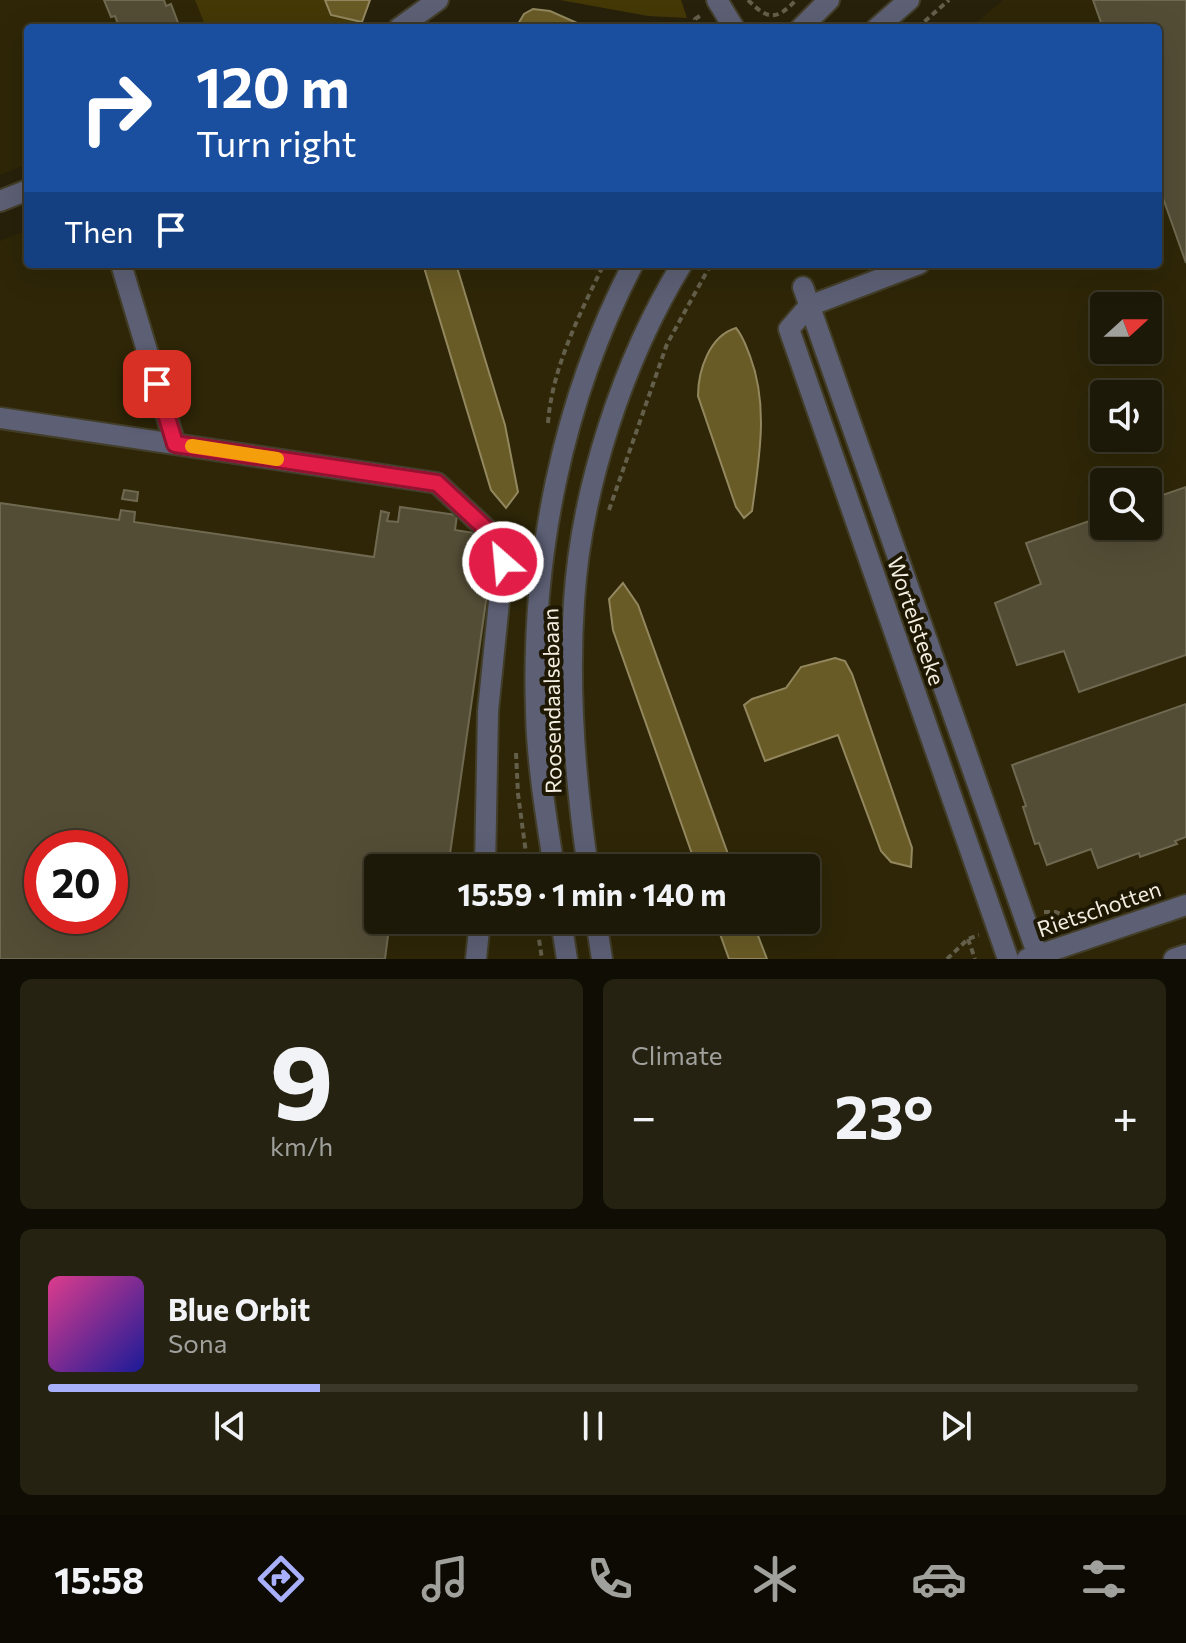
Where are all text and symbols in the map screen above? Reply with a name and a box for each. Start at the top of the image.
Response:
text: 120 m [196,51,350,120]
icon: right [64,56,168,160]
text: Turn right [196,120,357,164]
icon: arrive [149,208,193,252]
text: Then [64,212,133,249]
north arrow [1090,292,1162,364]
map controls [1090,292,1162,540]
pin [123,350,191,418]
icon: arrive [135,362,179,406]
button: sound [1090,380,1162,452]
button: search [1090,468,1162,540]
position arrow [461,520,545,604]
street label: Wortelsteeke [882,553,951,689]
street label: Roosendaalsebaan [536,608,567,794]
speed limit sign: 20 [24,830,128,934]
text: 15:59 · 1 min · 140 m [458,875,726,912]
street label: Rietschotten [1033,875,1164,942]
text: 9 [269,1014,334,1141]
text: Climate [631,1039,723,1070]
text: 23° [835,1078,934,1151]
text: − [631,1088,656,1142]
text: + [1112,1088,1138,1142]
text: km/h [270,1130,333,1161]
text: Blue Orbit [168,1290,310,1327]
text: Sona [168,1327,227,1358]
icon: previous [208,1404,252,1448]
icon: pause [571,1404,615,1448]
icon: next [934,1404,978,1448]
icon: directions [253,1551,309,1607]
icon: music [417,1551,473,1607]
icon: phone [582,1551,638,1607]
icon: climate [747,1551,803,1607]
icon: car [911,1551,967,1607]
icon: filters [1076,1551,1132,1607]
text: 15:58 [54,1557,144,1601]

